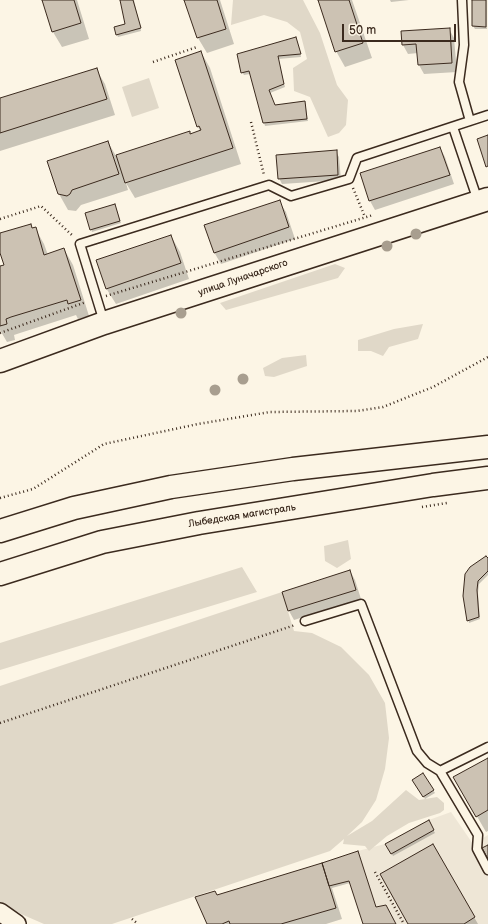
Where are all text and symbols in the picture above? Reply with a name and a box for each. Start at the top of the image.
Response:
scale bar [344,16,458,42]
text: 50 m [349,23,376,38]
street label: улица Луначарского [197,257,289,299]
street label: Лыбедская магистраль [187,502,297,530]

